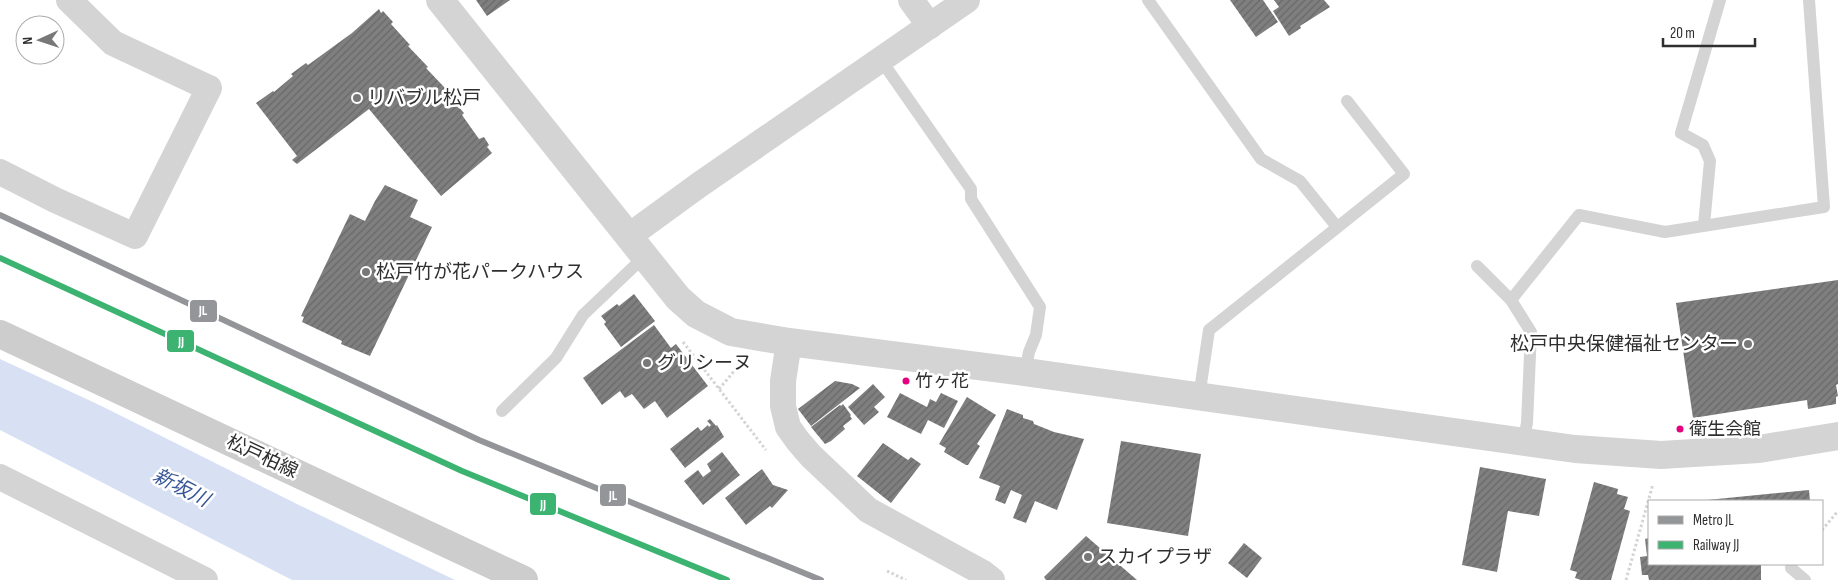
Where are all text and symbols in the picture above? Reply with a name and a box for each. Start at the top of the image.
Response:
north arrow [15,15,65,65]
scale bar [1663,15,1756,47]
text: 20 m [1670,24,1695,43]
text: N [19,36,36,45]
place label: リバブル松戸 [367,87,481,110]
marker: リバブル松戸 [351,92,363,104]
place label: 松戸竹が花パークハウス [376,261,584,284]
marker: 松戸竹が花パークハウス [360,266,372,278]
line badge: JL [189,299,218,323]
text: JL [198,302,208,319]
line badge: JJ [166,329,195,353]
text: JJ [177,333,184,350]
place label: 松戸中央保健福祉センター [1510,333,1738,356]
marker: 松戸中央保健福祉センター [1742,338,1754,350]
place label: グリシーヌ [657,352,752,375]
marker: グリシーヌ [641,357,653,369]
place label: 竹ヶ花 [915,371,969,392]
marker: 竹ヶ花 [901,376,911,386]
place label: 衛生会館 [1689,419,1761,440]
marker: 衛生会館 [1675,424,1685,434]
street label: 松戸柏線 [223,431,301,483]
water label: 新坂川 [149,464,215,513]
line badge: JL [599,483,627,507]
text: JL [608,487,618,504]
line badge: JJ [529,492,557,516]
text: JJ [539,496,546,513]
legend [1648,500,1823,565]
text: Metro JL [1693,511,1734,530]
text: Railway JJ [1693,536,1739,555]
place label: スカイプラザ [1098,546,1212,569]
marker: スカイプラザ [1082,551,1094,563]

